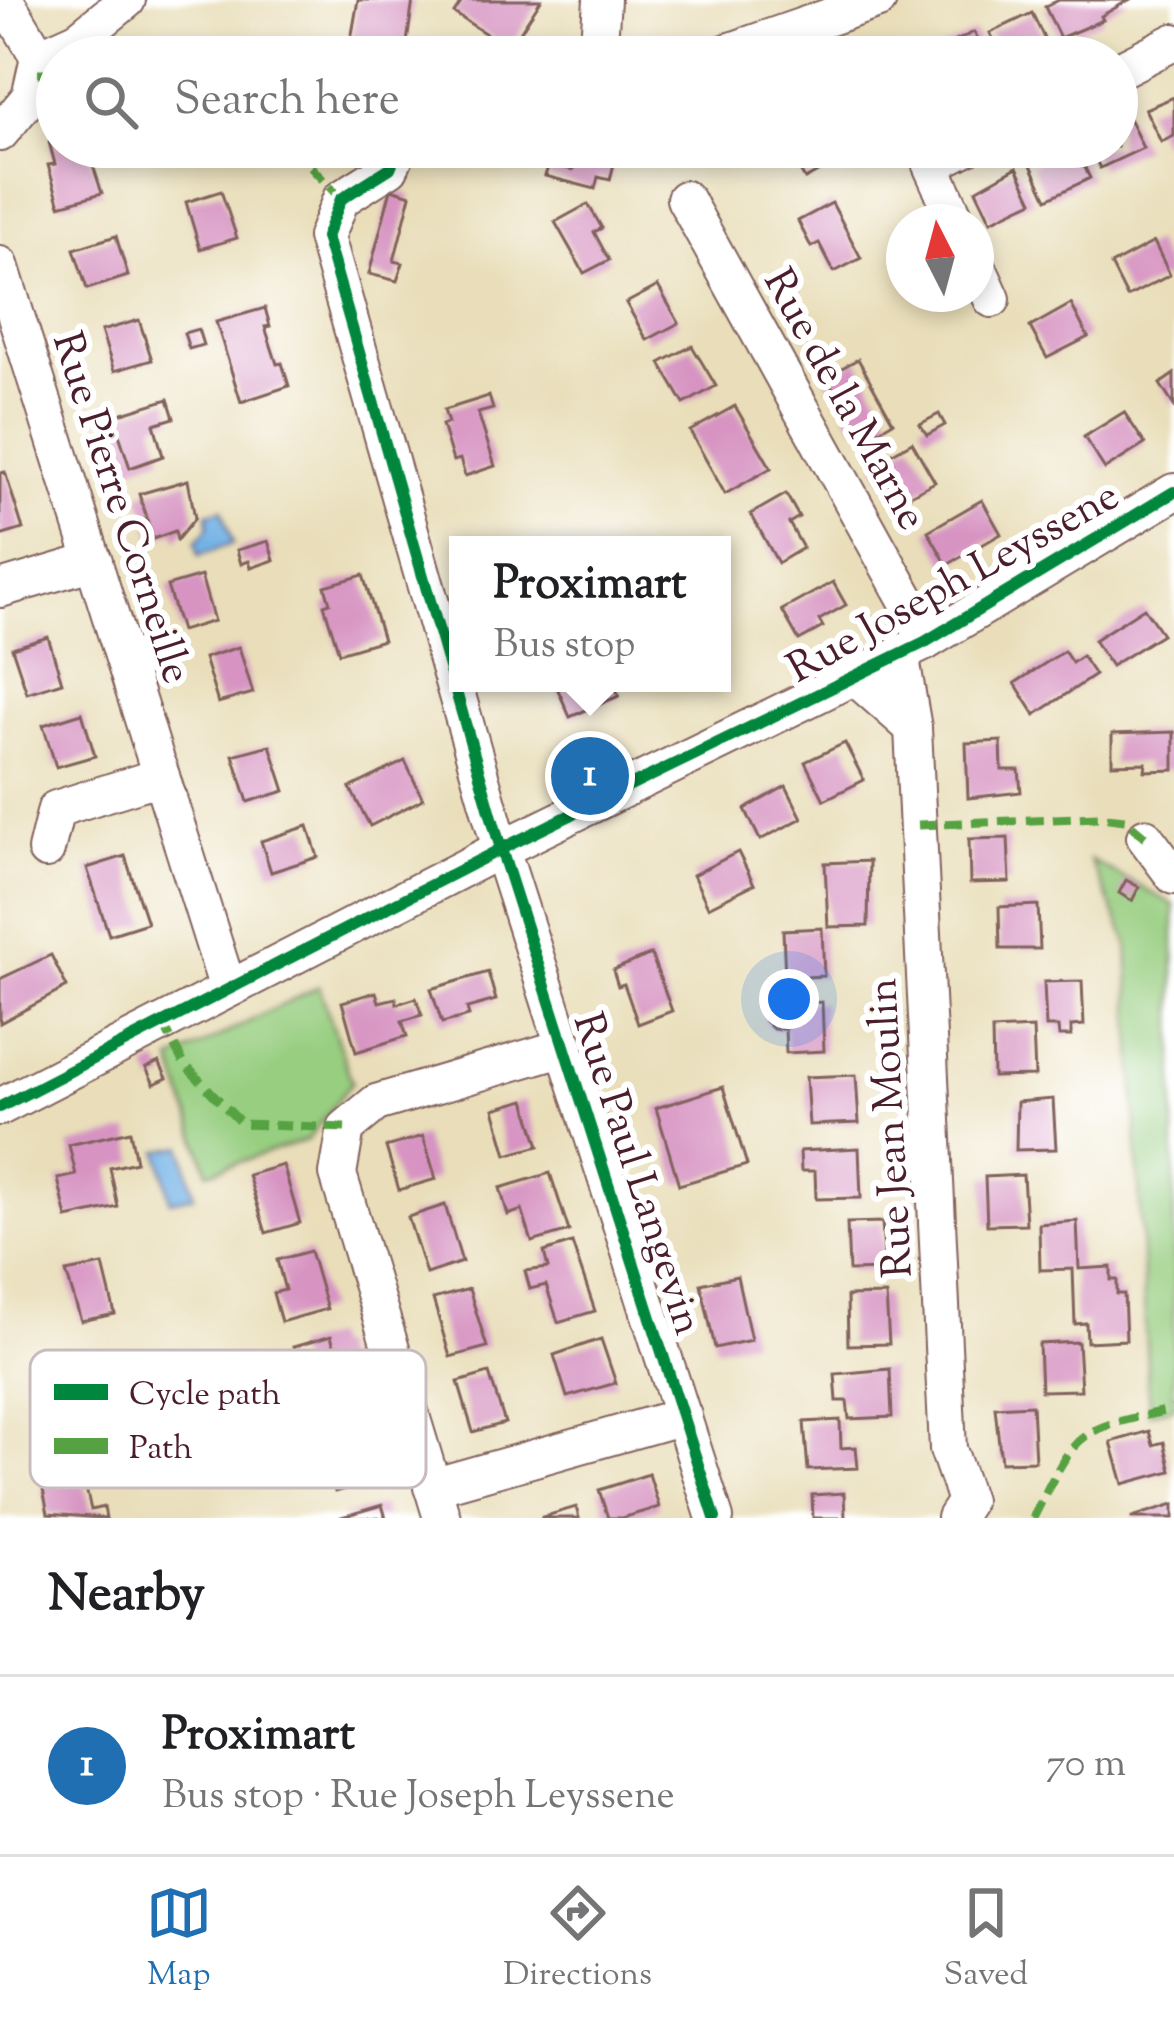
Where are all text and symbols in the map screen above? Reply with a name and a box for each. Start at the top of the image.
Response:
search box [36,36,1138,168]
icon: search [78,69,144,135]
text: Search here [174,70,400,135]
north arrow [886,204,994,312]
street label: Rue de la Marne [746,259,939,542]
street label: Rue Pierre Corneille [34,325,204,692]
street label: Rue Joseph Leyssene [778,468,1131,701]
popup [449,536,731,692]
text: Proximart [494,554,686,619]
text: Bus stop [494,619,636,675]
pin: 1 [551,731,629,821]
your location [759,969,819,1029]
street label: Rue Jean Moulin [855,976,931,1279]
street label: Rue Paul Langevin [555,1006,716,1343]
legend [30,1350,426,1488]
text: Cycle path [129,1372,281,1420]
text: Path [129,1426,193,1474]
text: Nearby [48,1560,205,1633]
text: Proximart [162,1705,355,1770]
text: 1 [80,1738,94,1794]
text: 70 m [1046,1738,1126,1794]
text: Bus stop · Rue Joseph Leyssene [162,1770,675,1826]
tab: Map [146,1880,212,2000]
tab: Directions [503,1880,652,2000]
tab: Saved [944,1880,1028,2000]

